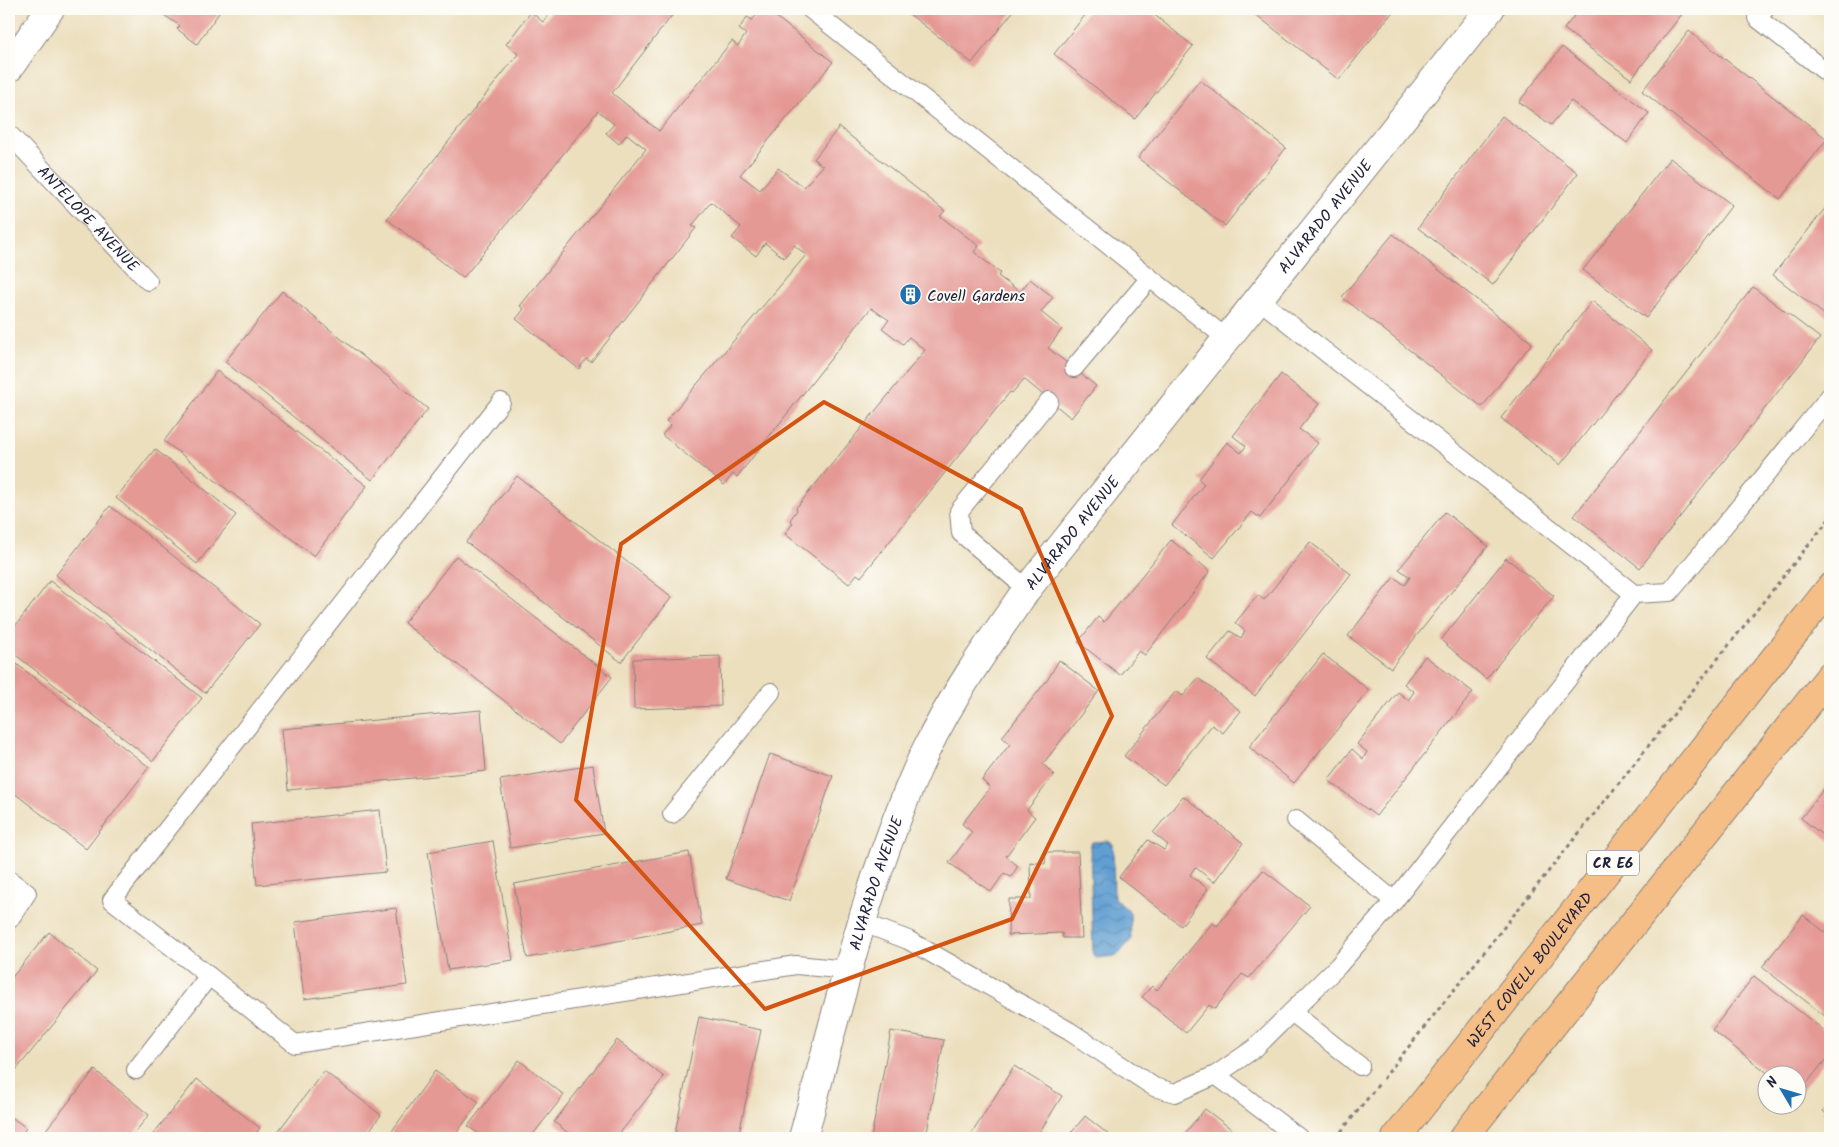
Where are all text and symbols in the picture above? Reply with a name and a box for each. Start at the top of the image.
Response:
street label: ALVARADO AVENUE [1272,154,1380,279]
street label: ANTELOPE AVENUE [31,160,145,279]
building icon: Covell Gardens [899,283,923,307]
place label: Covell Gardens [927,284,1025,309]
street label: ALVARADO AVENUE [1020,471,1127,596]
street label: ALVARADO AVENUE [843,812,911,954]
road number: CR E6 [1587,850,1639,876]
street label: WEST COVELL BOULEVARD [1461,887,1600,1053]
north arrow [1756,1064,1806,1114]
text: N [1761,1072,1784,1093]

